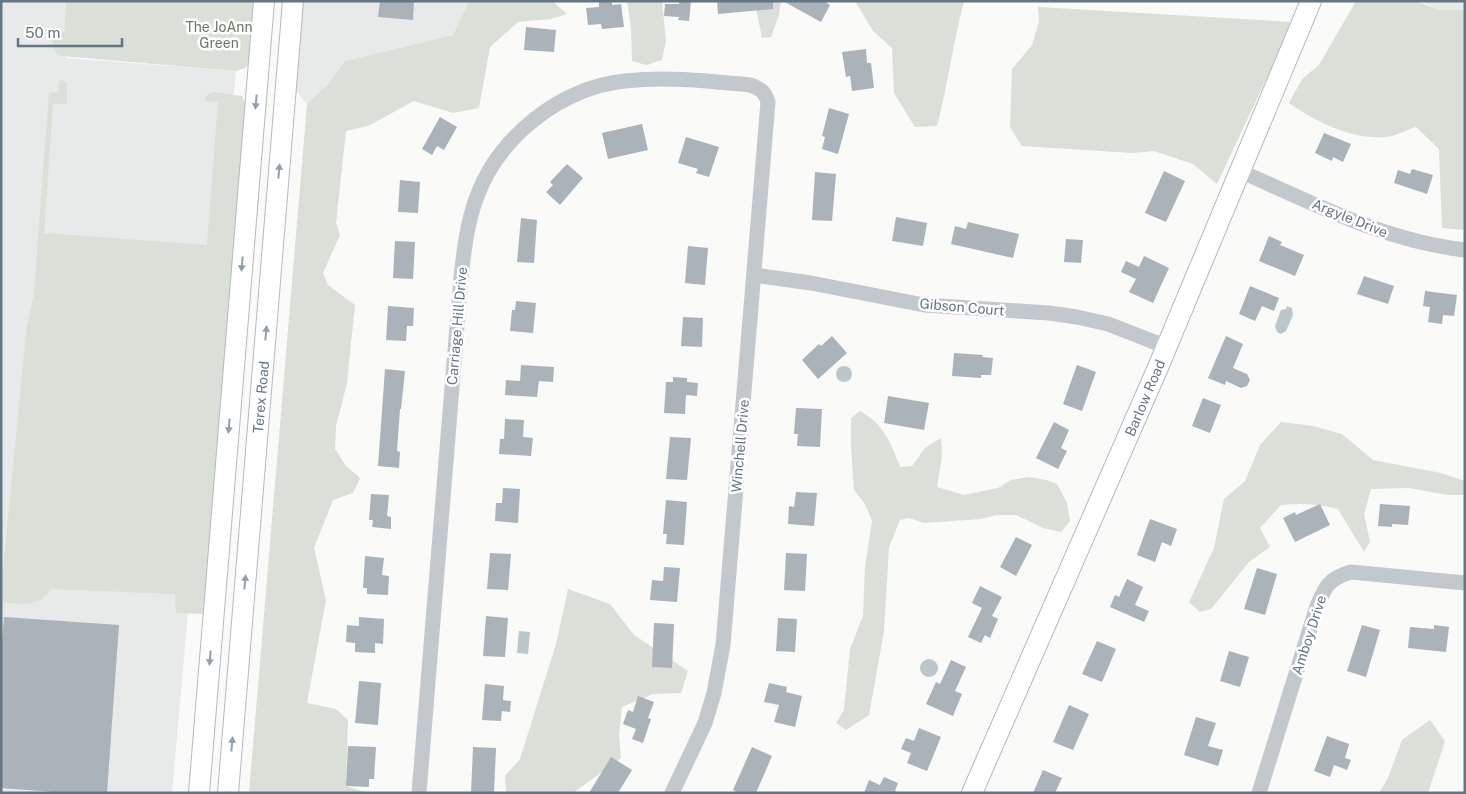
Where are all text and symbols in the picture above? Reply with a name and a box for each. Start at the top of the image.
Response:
scale bar [18,15,121,47]
park label: The JoAnn Green [185,19,253,51]
text: 50 m [25,24,60,41]
one-way arrow [251,94,259,110]
one-way arrow [276,163,284,179]
street label: Argyle Drive [1310,196,1390,240]
one-way arrow [238,256,246,272]
street label: Carriage Hill Drive [444,266,470,386]
street label: Gibson Court [919,295,1005,319]
one-way arrow [262,325,270,341]
street label: Barlow Road [1122,357,1168,439]
street label: Terex Road [250,360,272,434]
street label: Winchell Drive [728,399,752,493]
one-way arrow [225,418,233,434]
one-way arrow [241,574,249,590]
street label: Amboy Drive [1289,593,1329,677]
one-way arrow [206,650,214,666]
one-way arrow [228,736,236,752]

